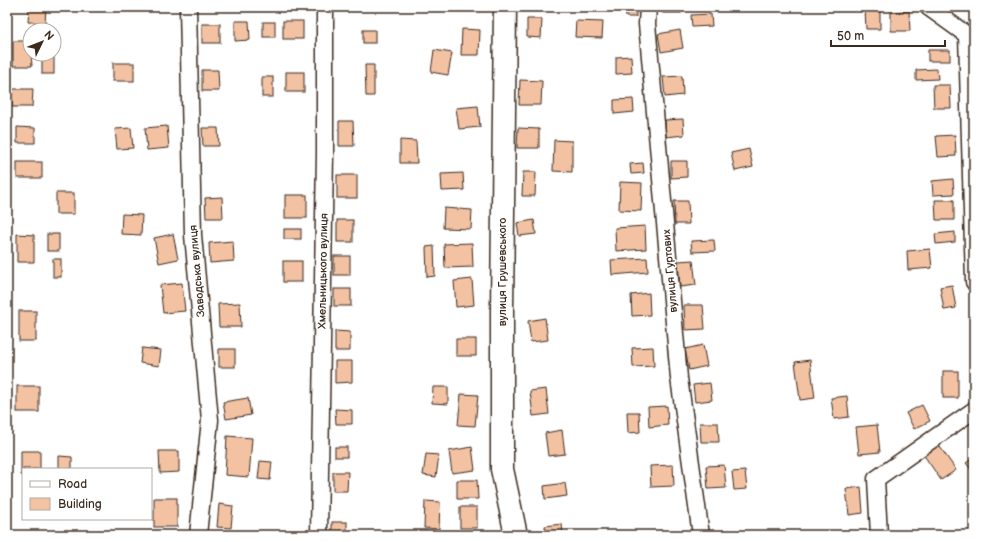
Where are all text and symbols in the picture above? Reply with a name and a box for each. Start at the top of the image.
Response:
north arrow [22,22,62,62]
scale bar [831,22,945,48]
text: N [41,28,57,43]
text: 50 m [837,29,864,44]
street label: Хмельницького вулиця [315,213,331,329]
street label: вулиця Грушевського [496,217,509,326]
street label: Заводська вулиця [186,224,208,318]
street label: вулиця Гуртових [660,229,680,313]
legend [22,468,152,520]
text: Road [58,477,87,492]
text: Building [58,497,102,512]

